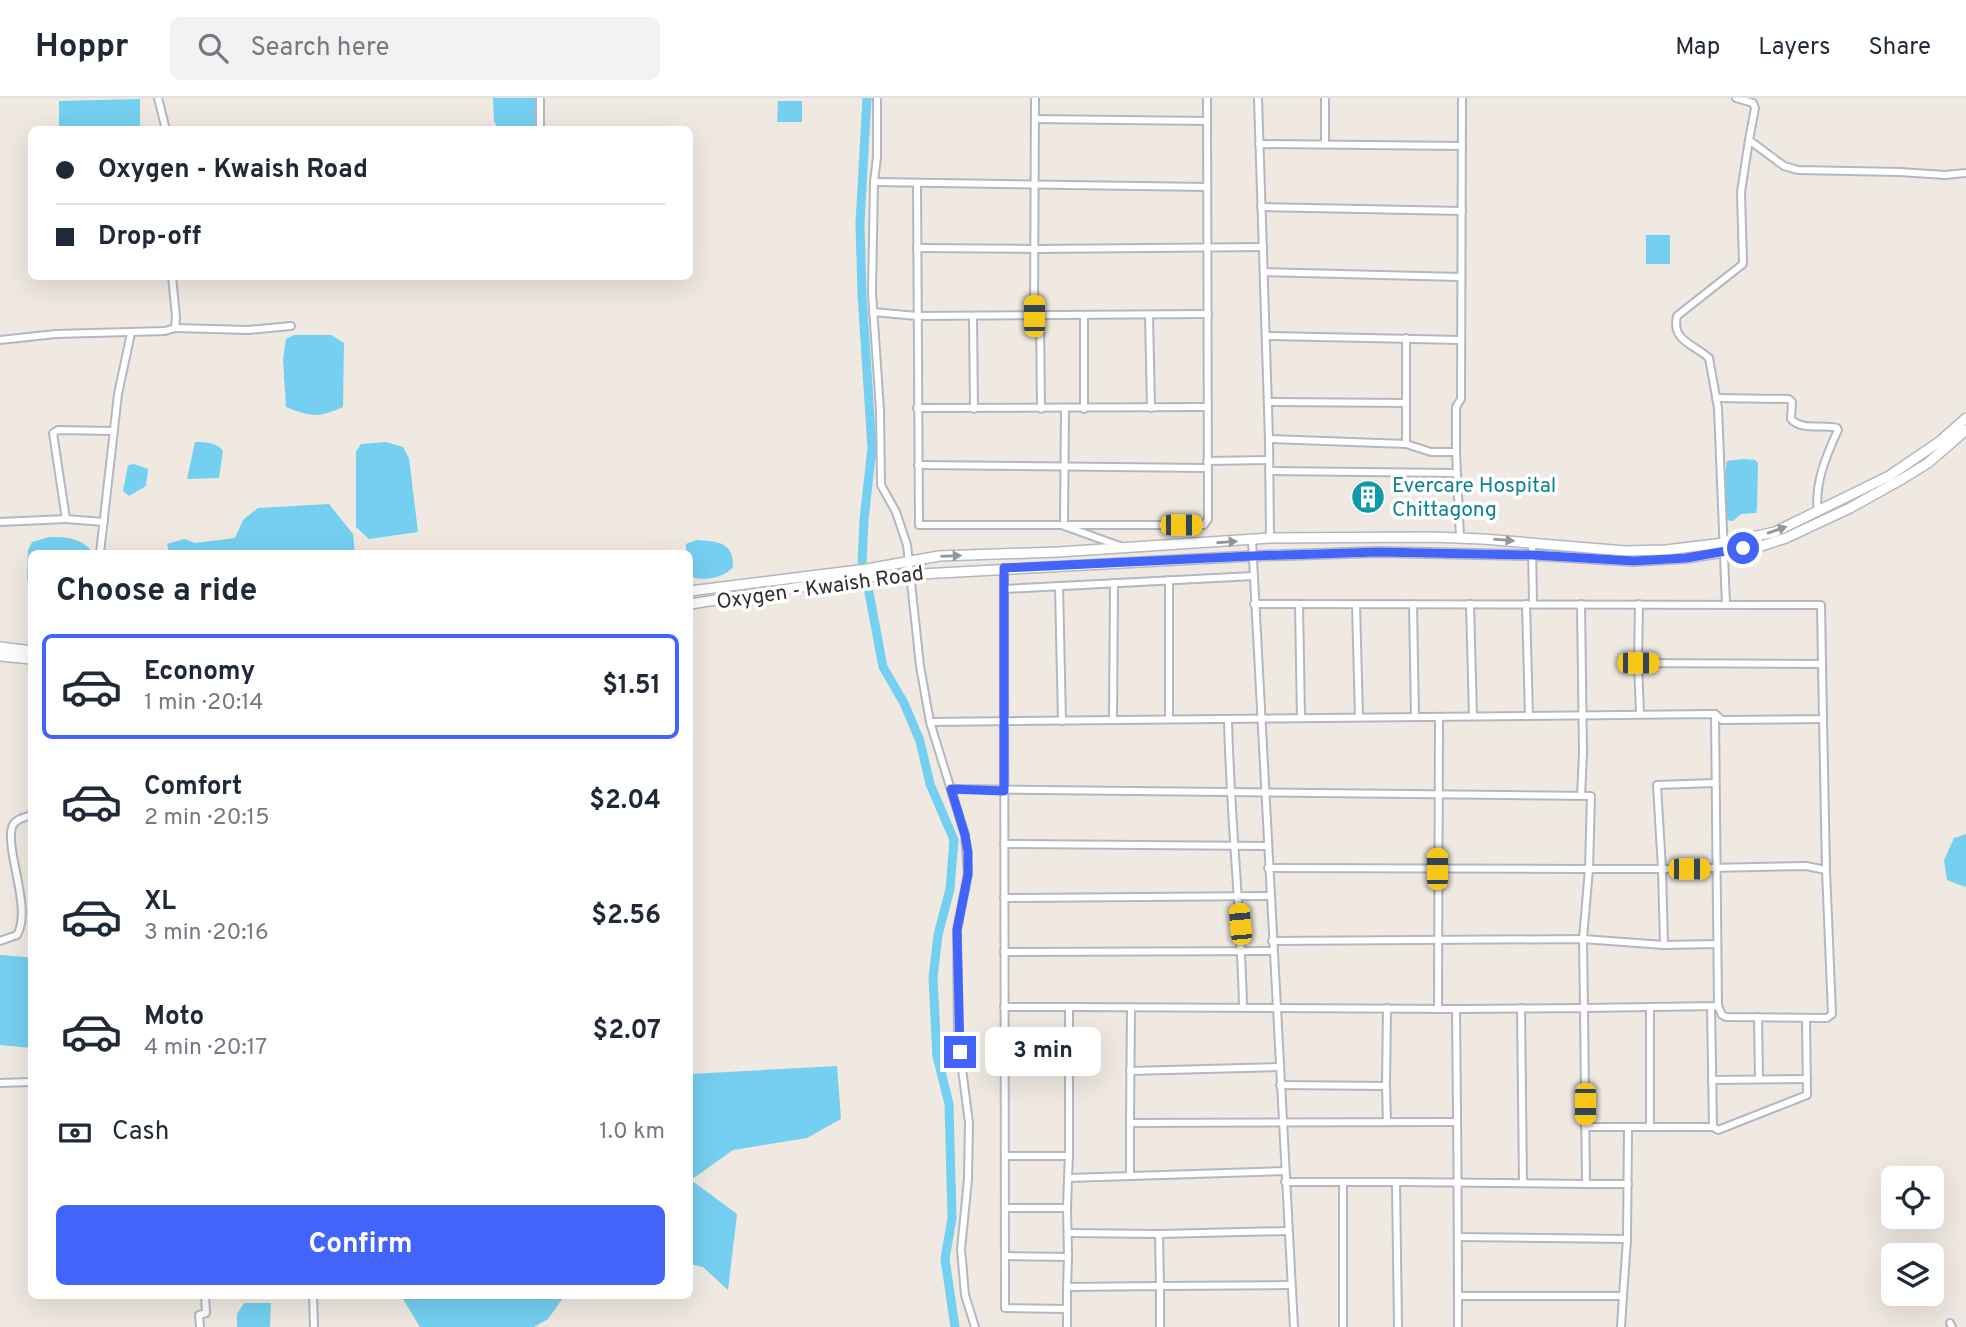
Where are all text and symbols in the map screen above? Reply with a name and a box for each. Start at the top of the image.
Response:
search box [170,17,660,80]
text: Hoppr [35,27,128,69]
icon: search [194,29,232,67]
text: Search here [250,32,389,65]
text: Map [1675,33,1720,63]
text: Layers [1758,33,1830,63]
text: Share [1868,33,1931,63]
text: Oxygen - Kwaish Road [98,154,368,187]
text: Drop-off [98,221,201,254]
car [1024,295,1045,337]
place label: Evercare Hospital Chittagong [1392,473,1556,524]
building icon: Evercare Hospital Chittagong [1349,478,1387,516]
car [1161,515,1203,536]
one-way arrow [1767,524,1788,535]
route start [1727,532,1759,564]
one-way arrow [1493,535,1515,546]
one-way arrow [1216,536,1238,547]
one-way arrow [940,550,962,561]
street label: Oxygen - Kwaish Road [715,561,926,616]
text: Choose a ride [56,572,257,612]
car [1618,653,1660,674]
icon: car [60,655,123,718]
text: Economy [144,656,255,689]
text: $1.51 [602,670,661,703]
text: 1 min · 20:14 [144,689,263,718]
icon: car [60,770,123,833]
text: Comfort [144,771,242,804]
text: $2.04 [589,785,661,818]
text: 2 min · 20:15 [144,804,269,833]
car [1427,848,1448,890]
car [1669,859,1711,880]
icon: car [60,885,123,948]
text: XL [144,886,176,919]
text: $2.56 [591,900,661,933]
car [1228,902,1253,946]
text: 3 min · 20:16 [144,919,269,948]
icon: car [60,1000,123,1063]
text: Moto [144,1001,204,1034]
text: $2.07 [593,1015,661,1048]
callout: 3 min [984,1028,1100,1076]
text: 4 min · 20:17 [144,1034,267,1063]
route end [944,1036,976,1068]
text: 3 min [1013,1037,1073,1066]
car [1575,1083,1596,1125]
icon: cash [56,1114,94,1152]
text: Cash [112,1116,169,1149]
text: 1.0 km [599,1118,665,1147]
map controls [1881,1166,1944,1306]
button: locate [1881,1166,1944,1229]
button: Confirm [56,1205,665,1285]
button: layers [1881,1243,1944,1306]

